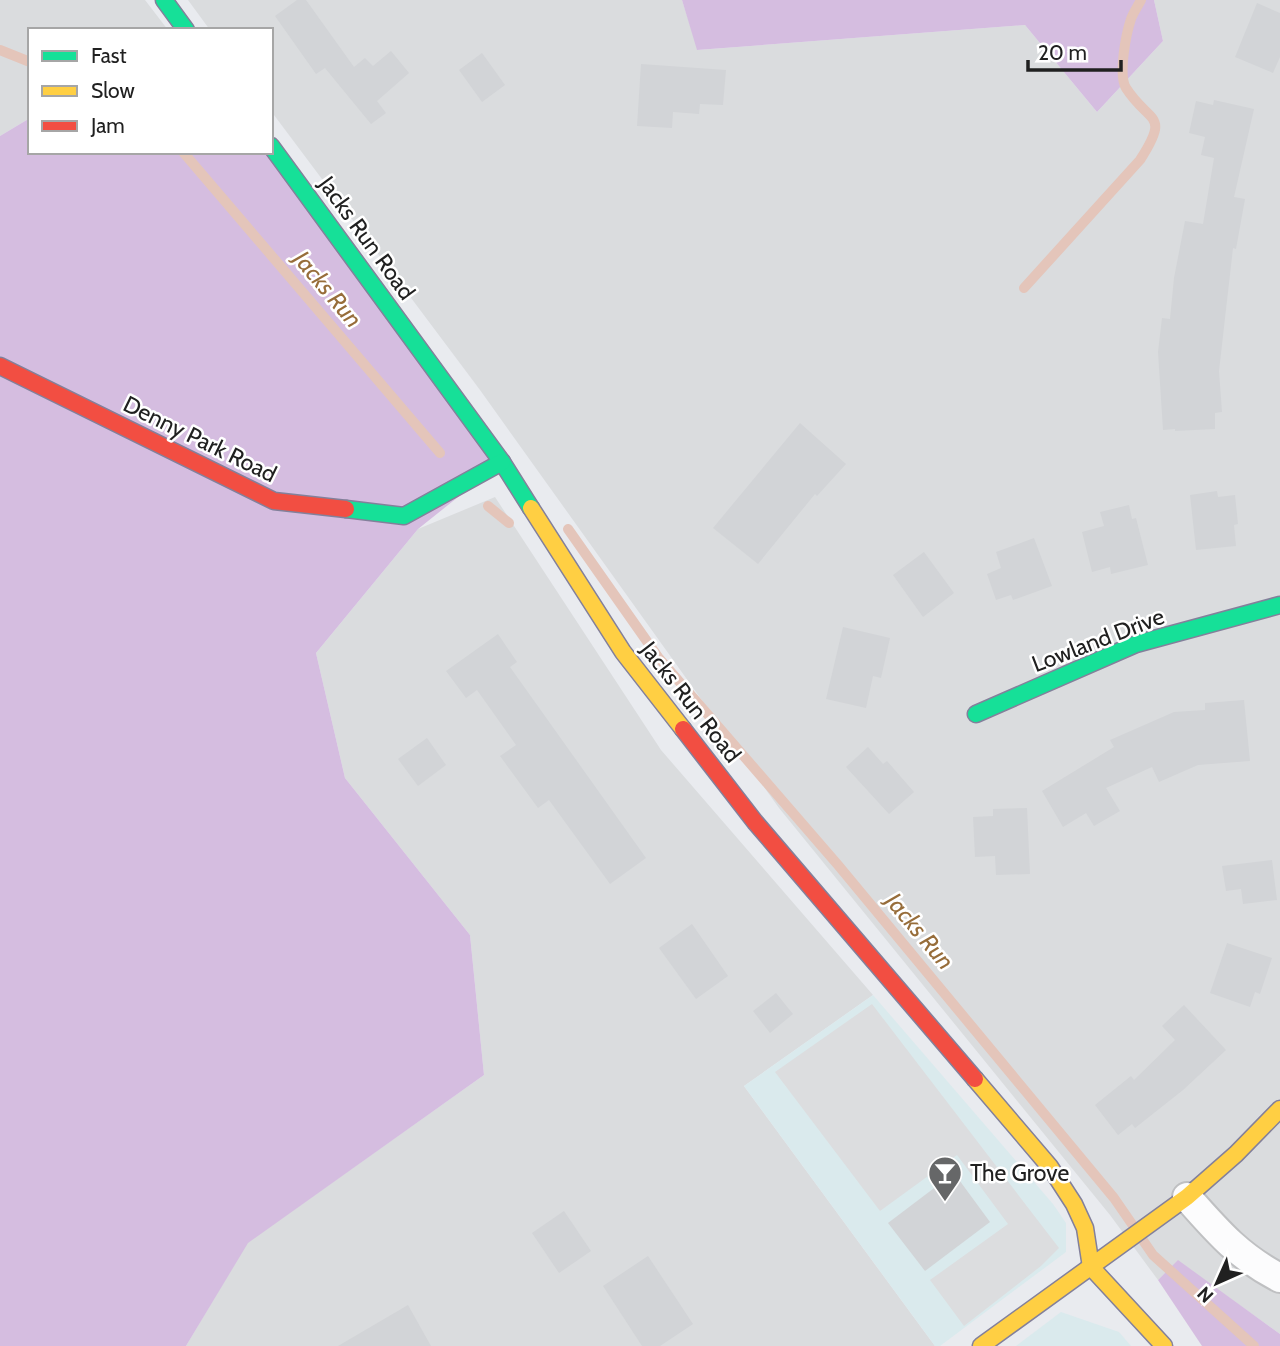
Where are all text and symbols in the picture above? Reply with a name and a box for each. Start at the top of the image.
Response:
legend [28,28,273,154]
scale bar [1028,28,1121,72]
text: 20 m [1038,40,1087,65]
text: Fast [91,43,127,68]
text: Slow [91,78,135,103]
text: Jam [90,113,125,138]
street label: Jacks Run Road [313,171,421,305]
water label: Jacks Run [288,245,368,333]
street label: Denny Park Road [119,390,281,488]
street label: Lowland Drive [1028,602,1168,678]
street label: Jacks Run Road [635,635,747,768]
water label: Jacks Run [878,885,960,975]
bar icon: The Grove [926,1154,964,1203]
place label: The Grove [970,1159,1069,1187]
north arrow [1182,1248,1252,1318]
text: N [1192,1282,1218,1308]

